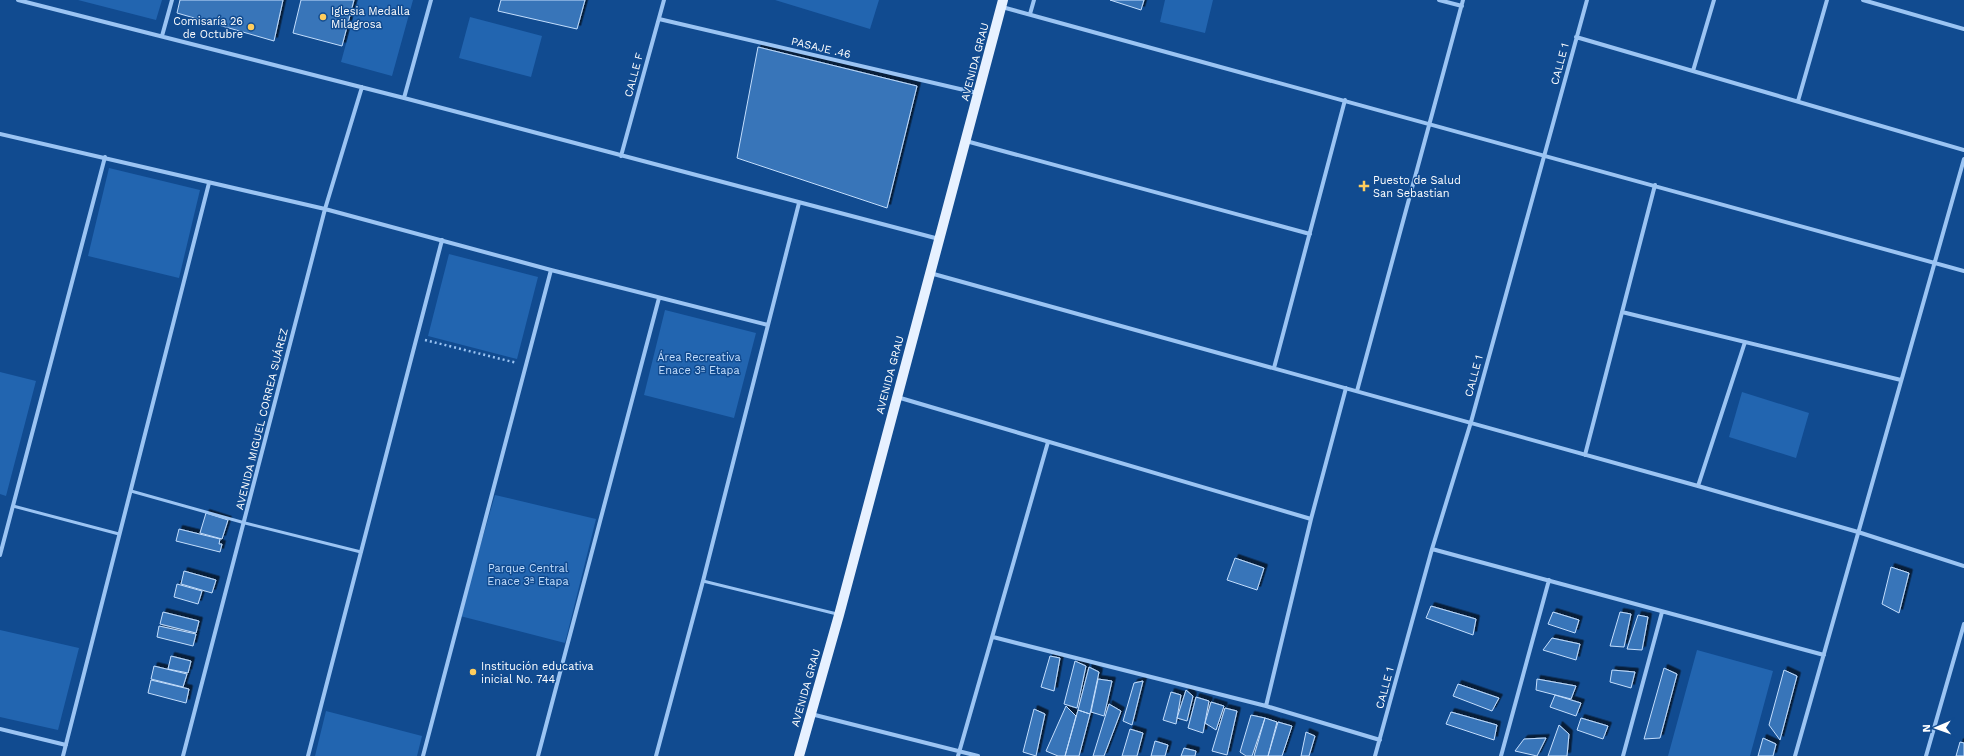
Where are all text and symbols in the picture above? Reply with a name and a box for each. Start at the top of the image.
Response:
place label: Iglesia Medalla Milagrosa [331,5,410,31]
marker: Iglesia Medalla Milagrosa [318,12,328,22]
place label: Comisaría 26 de Octubre [173,15,243,41]
street label: AVENIDA GRAU [958,21,992,103]
marker: Comisaría 26 de Octubre [246,22,256,32]
street label: PASAJE .46 [790,35,852,61]
street label: CALLE 1 [1548,42,1572,86]
street label: CALLE F [622,51,646,99]
place label: Puesto de Salud San Sebastian [1373,174,1461,200]
marker: Puesto de Salud San Sebastian [1358,180,1370,192]
street label: AVENIDA MIGUEL CORREA SUÁREZ [232,326,291,511]
street label: AVENIDA GRAU [873,334,907,416]
park label: Área Recreativa Enace 3ª Etapa [657,350,741,377]
street label: CALLE 1 [1462,354,1486,398]
park label: Parque Central Enace 3ª Etapa [487,562,569,588]
street label: AVENIDA GRAU [789,648,823,728]
place label: Institución educativa inicial No. 744 [481,660,594,686]
street label: CALLE 1 [1373,666,1397,710]
marker: Institución educativa inicial No. 744 [468,667,478,677]
north arrow [1916,708,1956,748]
text: N [1920,724,1933,733]

